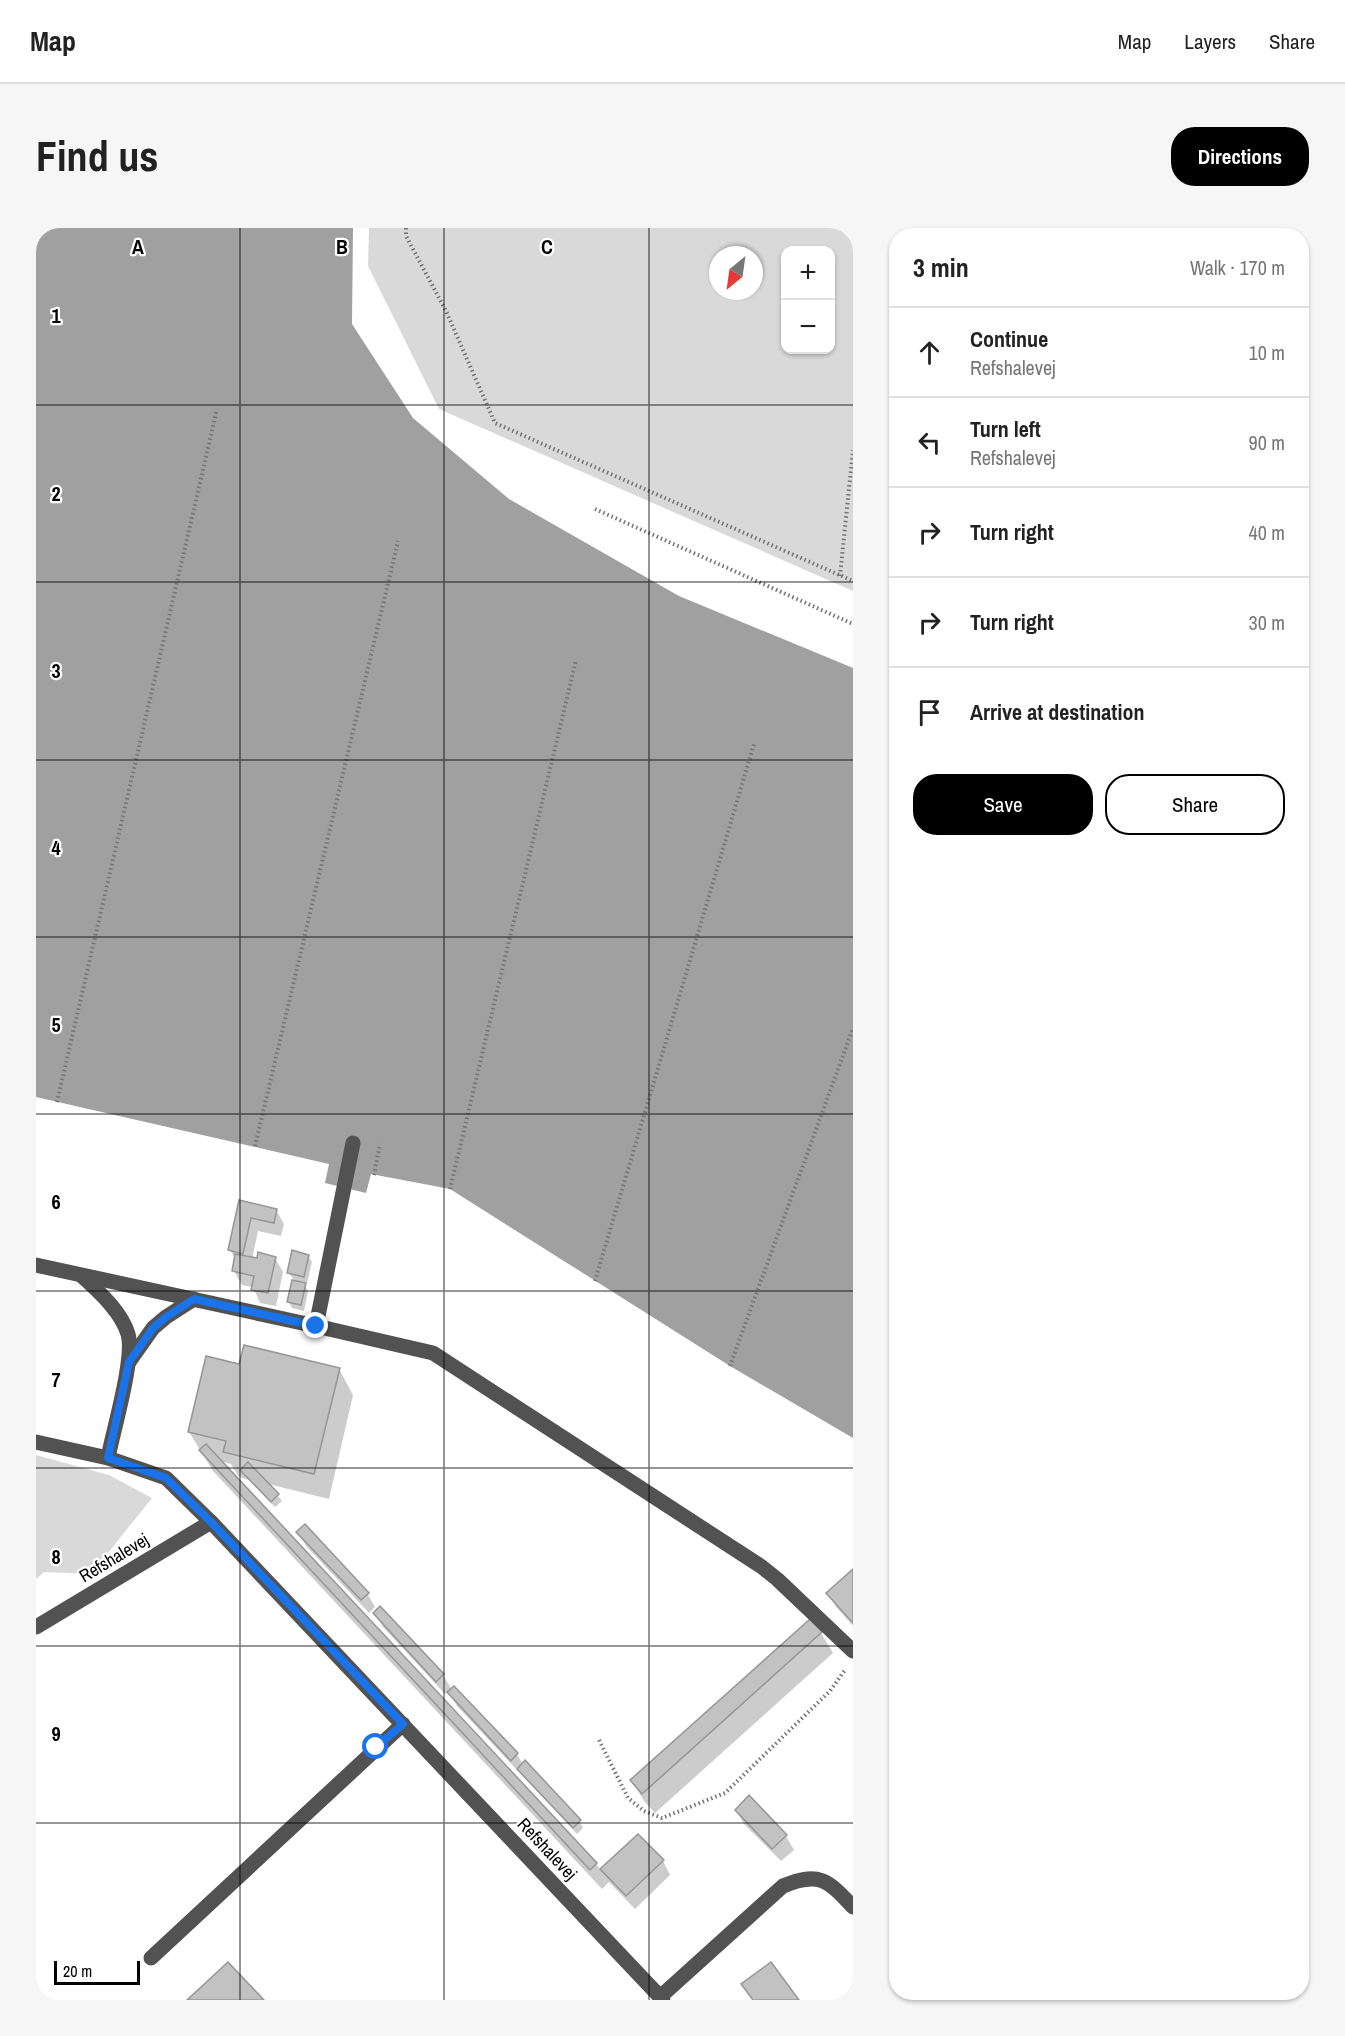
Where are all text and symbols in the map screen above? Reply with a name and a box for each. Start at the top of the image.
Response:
text: Map [30,22,76,60]
text: Map [1118,27,1151,56]
text: Layers [1184,27,1236,56]
text: Share [1269,27,1315,56]
button: Directions [1171,127,1309,186]
text: Find us [36,128,158,184]
text: A [132,233,144,260]
text: B [336,233,348,260]
text: C [541,233,553,260]
north arrow [709,246,763,300]
map controls [781,246,835,354]
button: + [781,246,835,300]
text: 3 min [913,250,969,285]
text: Walk · 170 m [1190,254,1285,281]
button: − [781,300,835,354]
text: 1 [51,302,61,329]
text: Continue [970,324,1048,354]
icon: ahead [913,336,946,369]
text: 10 m [1249,339,1285,366]
text: Refshalevej [970,354,1056,381]
text: Turn left [970,414,1041,444]
icon: left [913,426,946,459]
text: 90 m [1249,429,1285,456]
text: Refshalevej [970,444,1056,471]
text: 2 [51,480,61,507]
icon: right [913,516,946,549]
text: Turn right [970,517,1054,547]
text: 40 m [1249,519,1285,546]
icon: right [913,606,946,639]
text: Turn right [970,607,1054,637]
text: 30 m [1249,609,1285,636]
text: 3 [51,657,61,684]
icon: arrive [913,696,946,729]
text: Arrive at destination [970,697,1144,727]
button: Save [913,774,1093,835]
button: Share [1105,774,1285,835]
text: 4 [51,834,61,861]
text: 5 [51,1011,61,1038]
text: 6 [51,1188,61,1215]
route end [302,1312,328,1338]
text: 7 [51,1366,61,1393]
street label: Refshalevej [74,1527,153,1588]
text: 8 [51,1543,61,1570]
text: 9 [51,1720,61,1747]
route start [362,1733,388,1759]
street label: Refshalevej [512,1812,583,1885]
scale bar [54,1958,140,1986]
text: 20 m [63,1960,92,1982]

